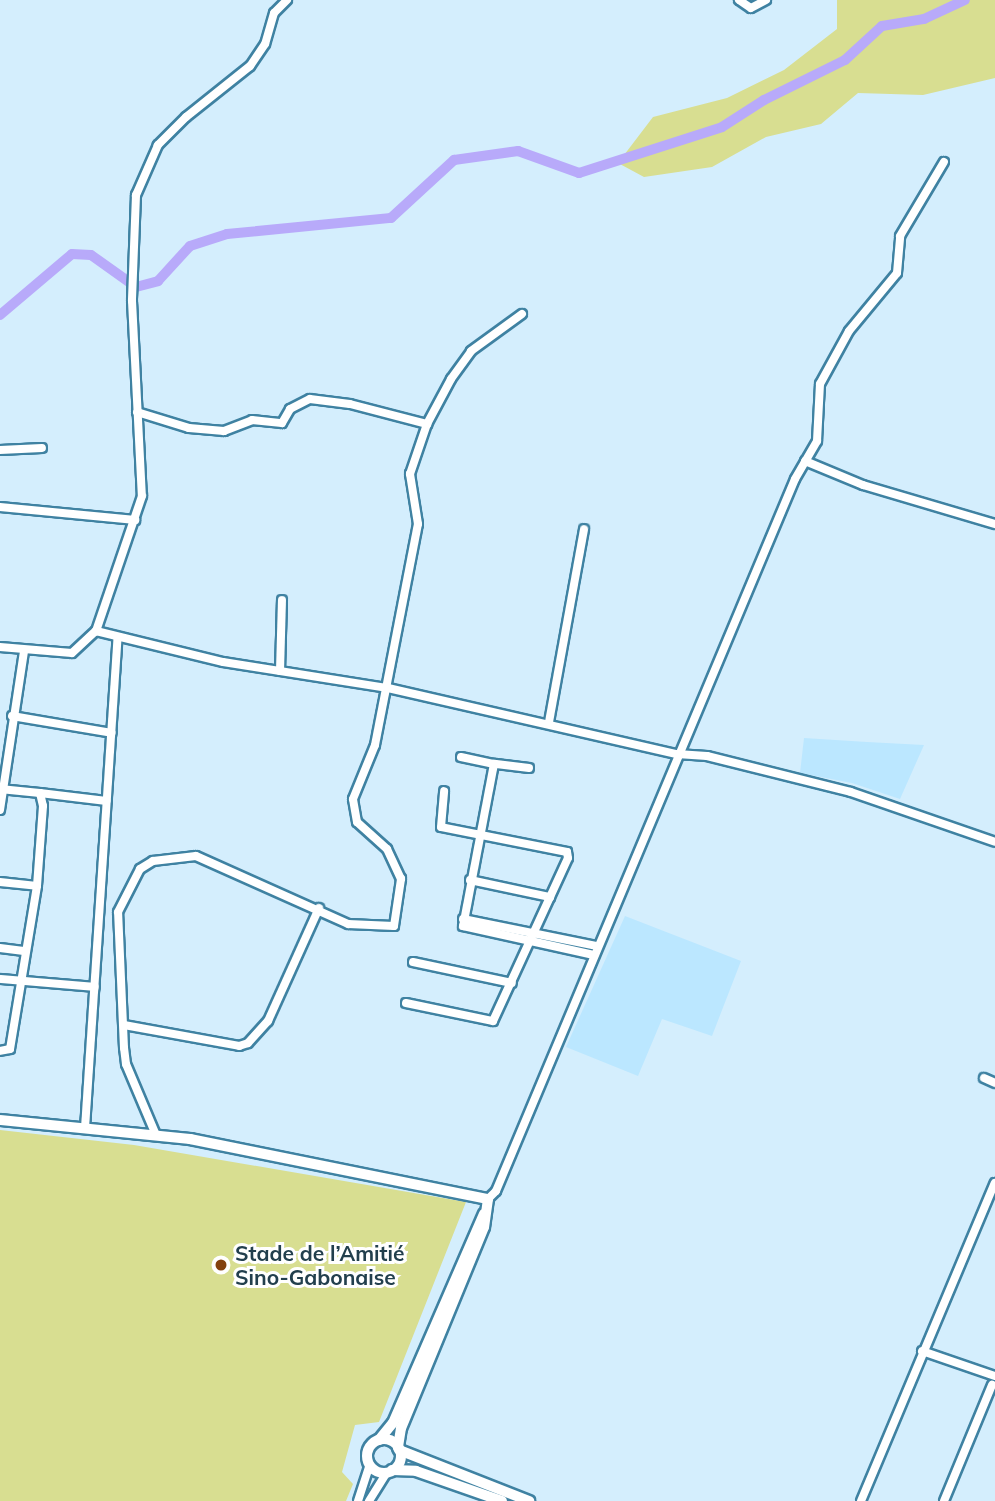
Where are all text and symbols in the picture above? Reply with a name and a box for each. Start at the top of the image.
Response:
place label: Stade de l’Amitié Sino-Gabonaise [235,1240,405,1290]
marker: Stade de l’Amitié Sino-Gabonaise [213,1257,229,1273]

